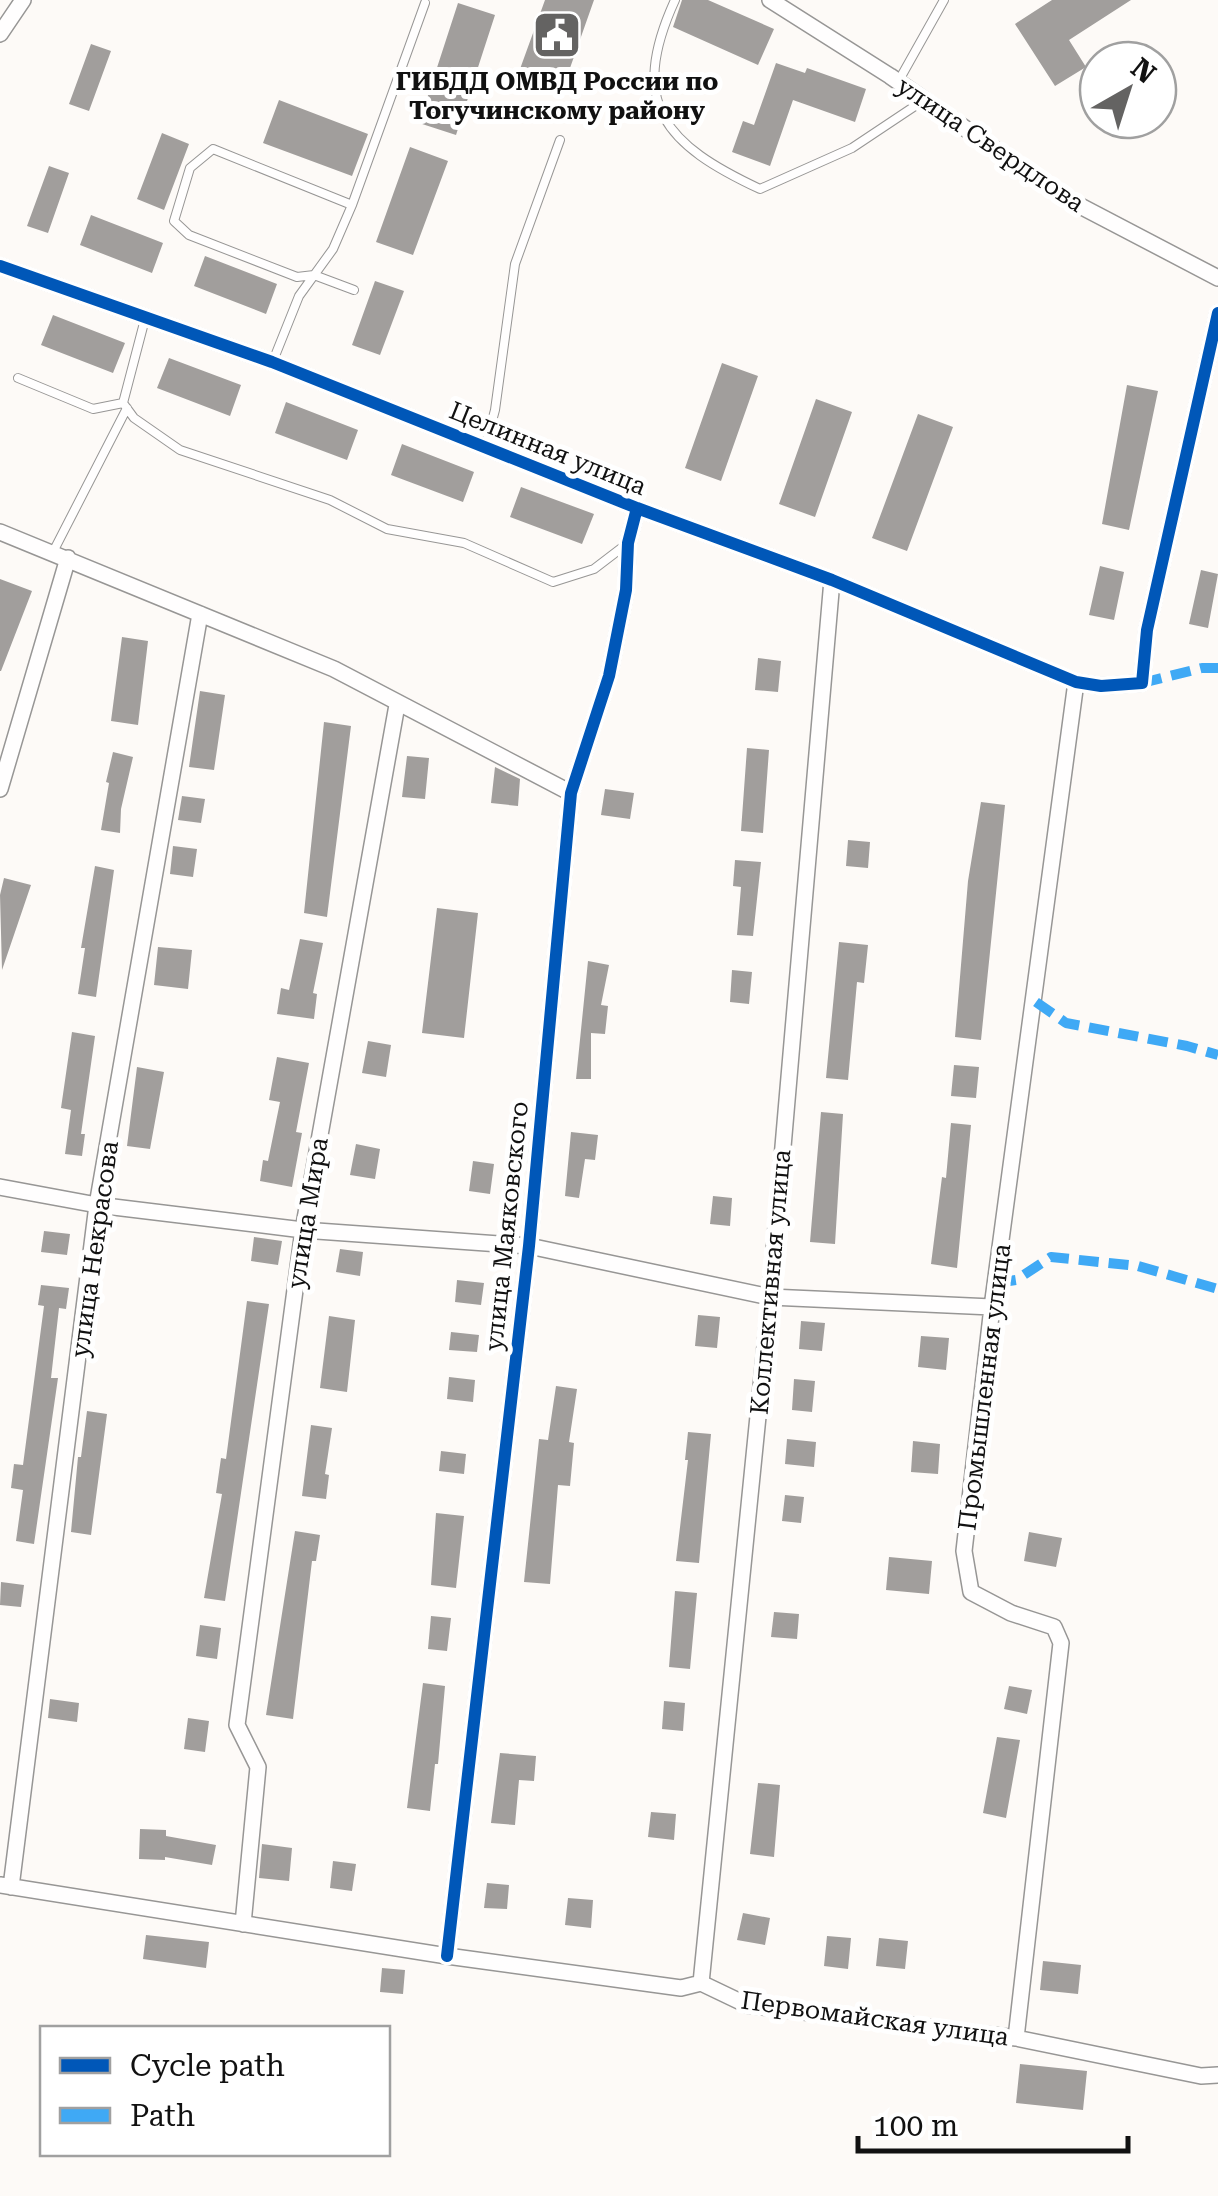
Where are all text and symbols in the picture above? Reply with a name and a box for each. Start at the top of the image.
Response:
public building icon: ГИБДД ОМВД России по Тогучинскому району [531,9,583,61]
north arrow [1078,40,1178,140]
text: N [1125,51,1162,91]
place label: ГИБДД ОМВД России по Тогучинскому району [396,67,718,125]
street label: улица Свердлова [891,71,1090,218]
street label: Целинная улица [445,396,651,501]
street label: улица Маяковского [479,1100,534,1352]
street label: улица Мира [281,1135,334,1291]
street label: улица Некрасова [65,1138,124,1359]
street label: Коллективная улица [744,1148,797,1416]
street label: Промышленная улица [953,1242,1017,1532]
street label: Первомайская улица [739,1985,1011,2052]
legend [40,2026,390,2156]
text: Cycle path [130,2048,285,2083]
scale bar [858,2091,1128,2153]
text: Path [130,2098,195,2133]
text: 100 m [873,2108,958,2143]

